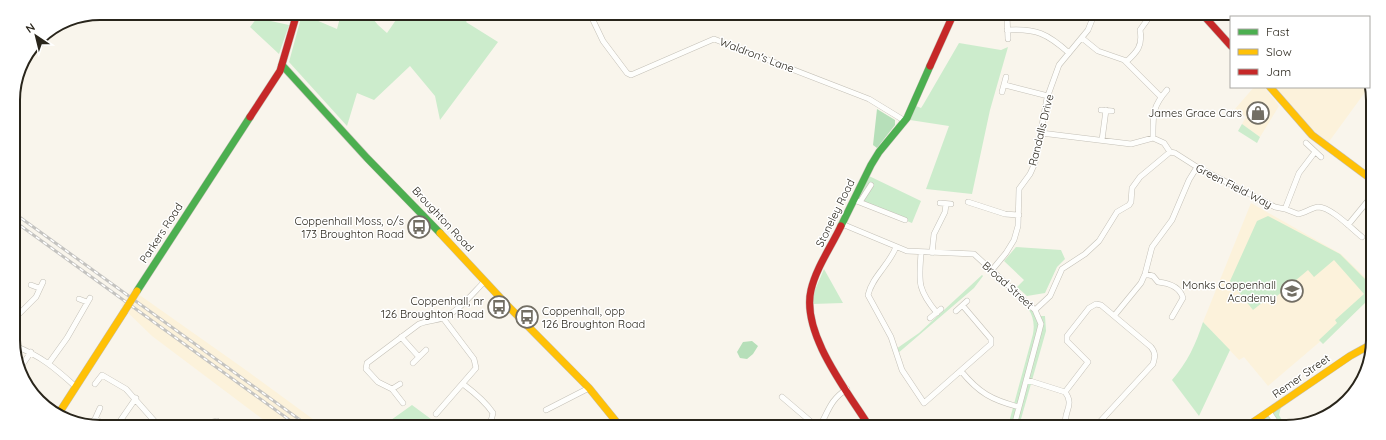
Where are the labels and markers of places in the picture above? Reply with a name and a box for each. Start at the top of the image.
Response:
shop icon: James Grace Cars [1245,100,1271,126]
place label: James Grace Cars [1148,106,1242,120]
place label: Coppenhall Moss, o/s 173 Broughton Road [295,214,404,241]
bus stop icon: Coppenhall Moss, o/s 173 Broughton Road [406,214,432,240]
place label: Monks Coppenhall Academy [1182,278,1276,305]
school or university icon: Monks Coppenhall Academy [1279,278,1305,304]
place label: Coppenhall, nr 126 Broughton Road [381,294,485,321]
bus stop icon: Coppenhall, nr 126 Broughton Road [486,294,512,320]
bus stop icon: Coppenhall, opp 126 Broughton Road [514,304,540,330]
place label: Coppenhall, opp 126 Broughton Road [542,304,645,331]

